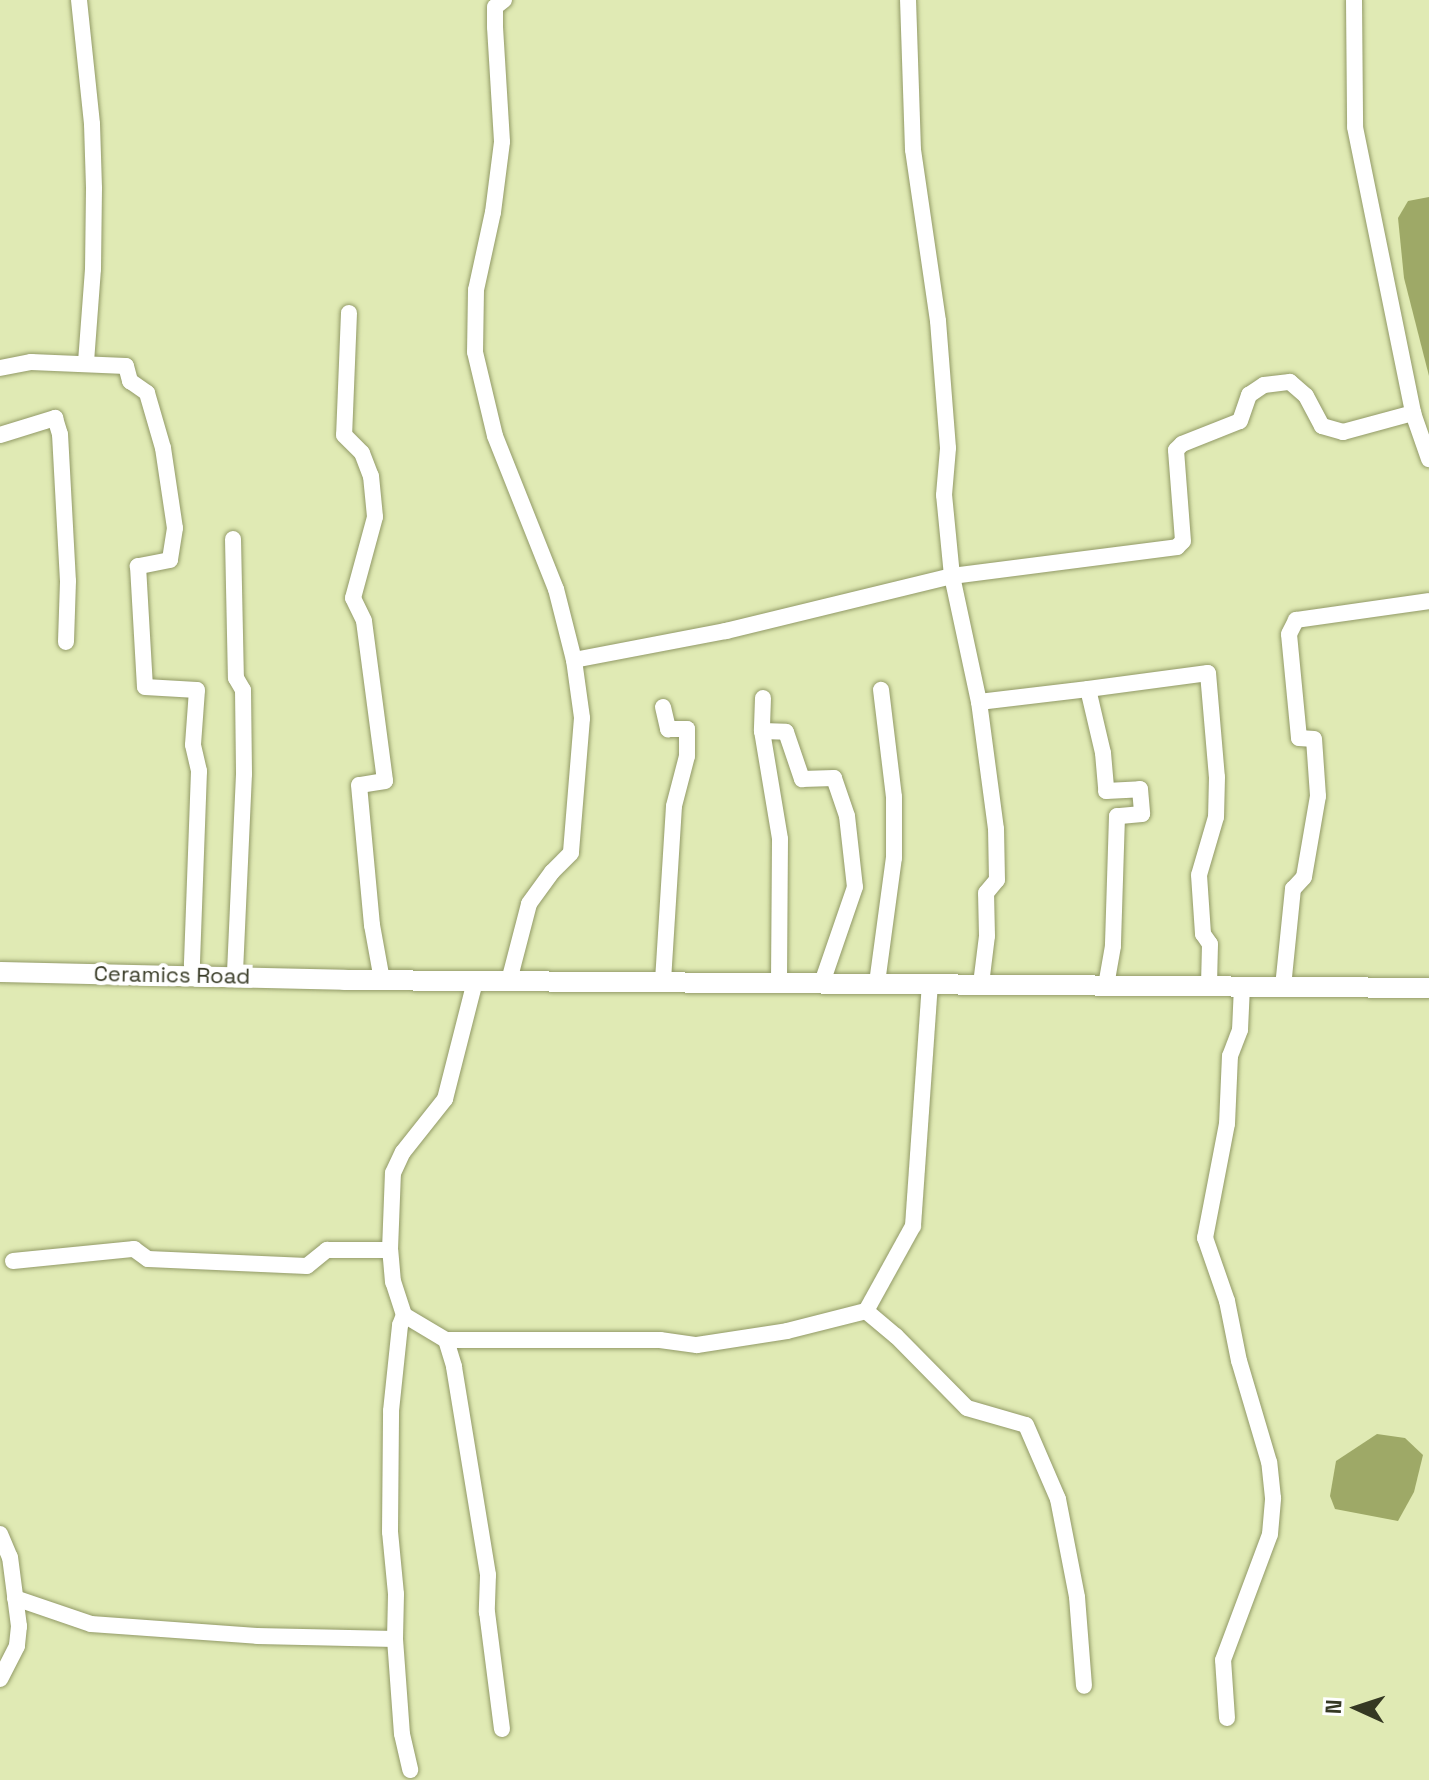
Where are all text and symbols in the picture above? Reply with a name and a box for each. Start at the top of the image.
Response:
street label: Ceramics Road [94,960,250,990]
north arrow [1317,1668,1397,1748]
text: N [1319,1699,1347,1715]

